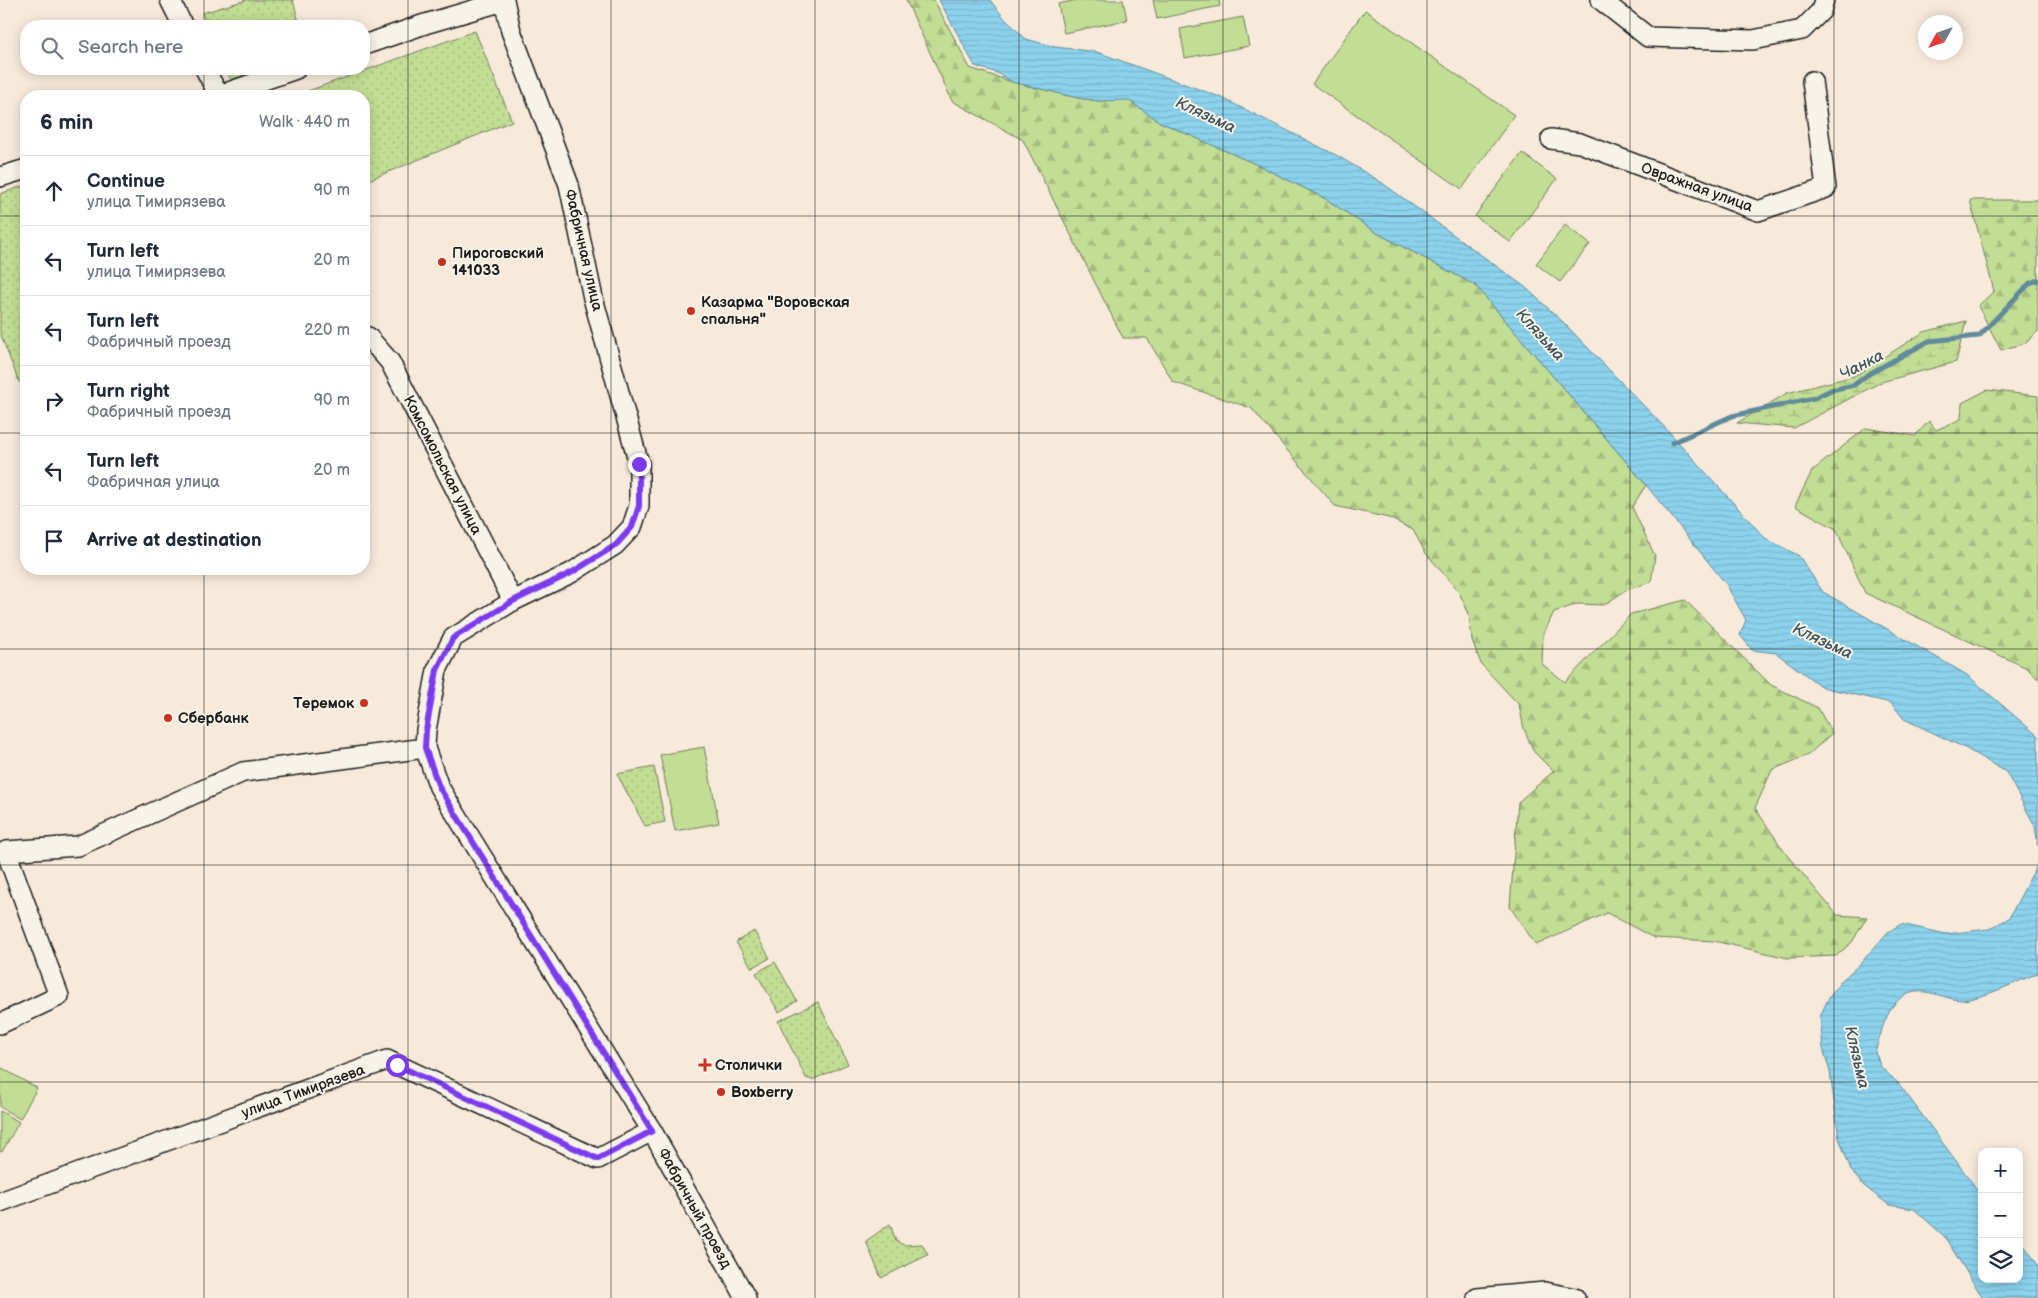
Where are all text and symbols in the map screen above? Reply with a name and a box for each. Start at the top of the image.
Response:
north arrow [1918,15,1963,60]
search box [20,20,370,75]
icon: search [38,34,66,62]
text: Search here [78,36,183,59]
water label: Клязьма [1172,93,1238,137]
text: 6 min [40,110,93,135]
text: Walk · 440 m [259,113,350,132]
street label: Овражная улица [1638,158,1755,217]
text: Continue [87,170,165,193]
icon: ahead [40,177,68,205]
text: 90 m [314,181,350,200]
street label: Фабричная улица [560,187,607,313]
text: улица Тимирязева [87,193,226,212]
text: Turn left [87,240,159,263]
place label: Пироговский 141033 [452,244,544,280]
icon: left [40,247,68,275]
text: 20 m [314,251,350,270]
marker: Пироговский 141033 [436,256,448,268]
text: улица Тимирязева [87,263,226,282]
place label: Казарма "Воровская спальня" [701,293,850,329]
marker: Казарма "Воровская спальня" [685,305,697,317]
water label: Клязьма [1511,305,1568,365]
text: Turn left [87,310,159,333]
icon: left [40,317,68,345]
text: 220 m [304,321,350,340]
text: Фабричный проезд [87,333,231,352]
water label: Чанка [1836,346,1887,385]
text: Turn right [87,380,170,403]
icon: right [40,387,68,415]
text: 90 m [314,391,350,410]
street label: Комсомольская улица [399,392,486,538]
text: Фабричный проезд [87,403,231,422]
text: Turn left [87,450,159,473]
route end [628,453,651,476]
icon: left [40,457,68,485]
text: 20 m [314,461,350,480]
text: Фабричная улица [87,473,220,492]
icon: arrive [40,527,68,555]
text: Arrive at destination [87,529,262,552]
water label: Клязьма [1789,619,1855,663]
place label: Теремок [293,694,355,713]
marker: Теремок [358,697,370,709]
place label: Сбербанк [178,709,250,728]
marker: Сбербанк [162,712,174,724]
water label: Клязьма [1840,1024,1873,1091]
route start [386,1054,409,1077]
place label: Столички [715,1056,782,1075]
marker: Столички [699,1059,711,1071]
street label: улица Тимирязева [239,1060,368,1123]
place label: Boxberry [731,1083,793,1102]
marker: Boxberry [715,1086,727,1098]
street label: Фабричный проезд [654,1145,736,1272]
map controls [1978,1148,2023,1283]
button: + [1978,1148,2023,1193]
button: − [1978,1193,2023,1238]
button: layers [1978,1238,2023,1283]

